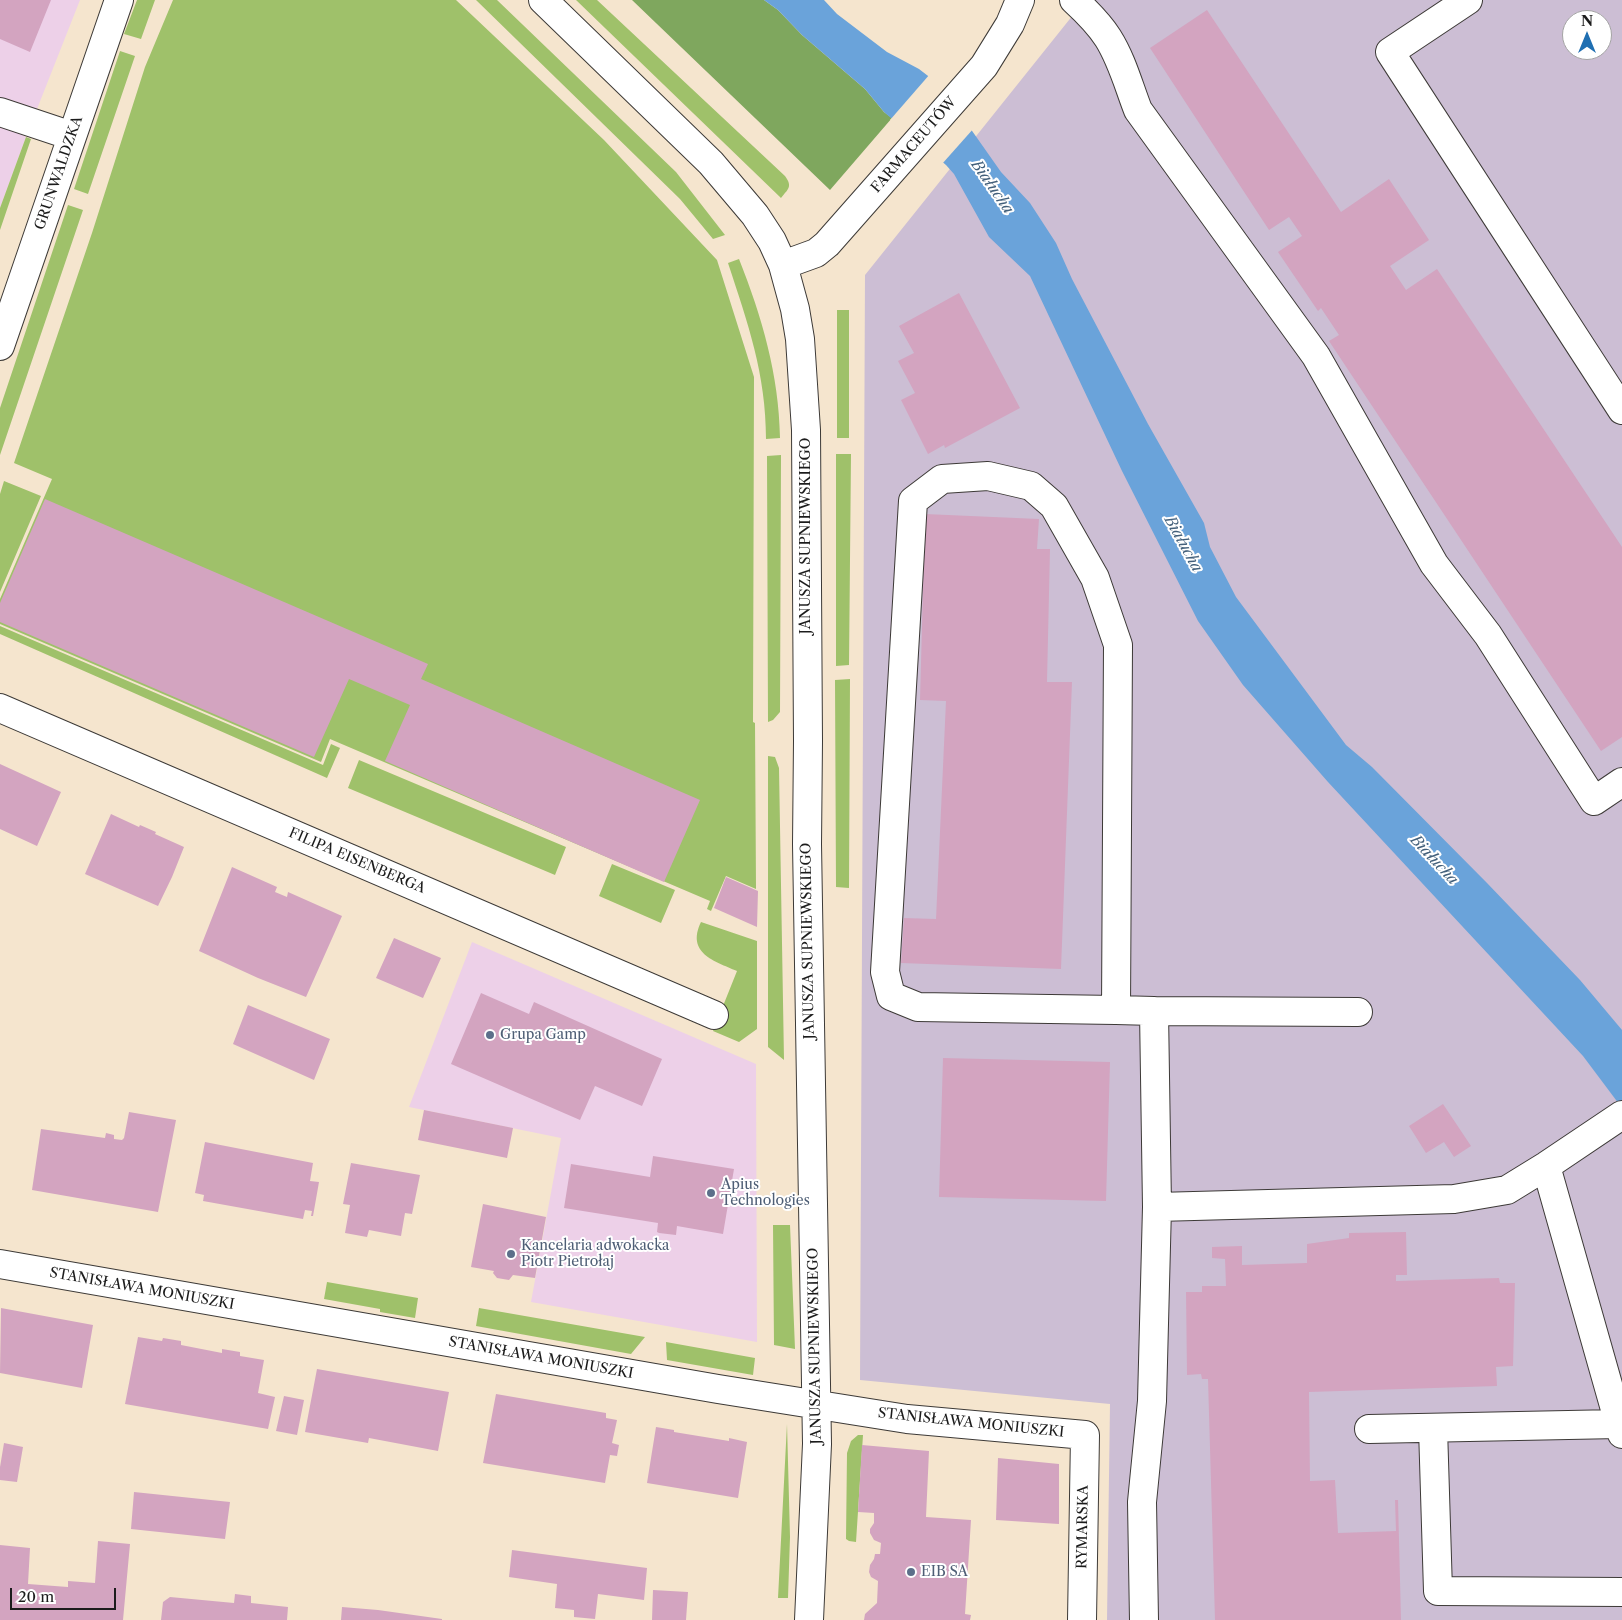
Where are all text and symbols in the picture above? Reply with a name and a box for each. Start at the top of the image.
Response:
north arrow [1562,10,1612,60]
text: N [1581,12,1593,30]
street label: FARMACEUTÓW [868,94,960,196]
street label: GRUNWALDZKA [32,114,86,232]
water label: Białucha [967,157,1017,217]
street label: JANUSZA SUPNIEWSKIEGO [798,438,814,634]
water label: Białucha [1160,513,1206,575]
street label: FILIPA EISENBERGA [286,825,428,897]
water label: Białucha [1406,831,1462,889]
street label: JANUSZA SUPNIEWSKIEGO [798,843,818,1039]
place label: Grupa Gamp [500,1027,586,1043]
marker: Grupa Gamp [484,1029,496,1041]
place label: Apius Technologies [721,1177,810,1210]
marker: Apius Technologies [705,1187,717,1199]
place label: Kancelaria adwokacka Piotr Pietrołaj [521,1238,669,1270]
marker: Kancelaria adwokacka Piotr Pietrołaj [505,1248,517,1260]
street label: JANUSZA SUPNIEWSKIEGO [805,1248,825,1444]
street label: STANISŁAWA MONIUSZKI [48,1264,236,1314]
street label: STANISŁAWA MONIUSZKI [447,1333,635,1383]
street label: STANISŁAWA MONIUSZKI [877,1405,1065,1441]
street label: RYMARSKA [1074,1485,1092,1569]
place label: EIB SA [921,1564,968,1580]
marker: EIB SA [905,1566,917,1578]
scale bar [12,1578,119,1610]
text: 20 m [18,1587,54,1606]

